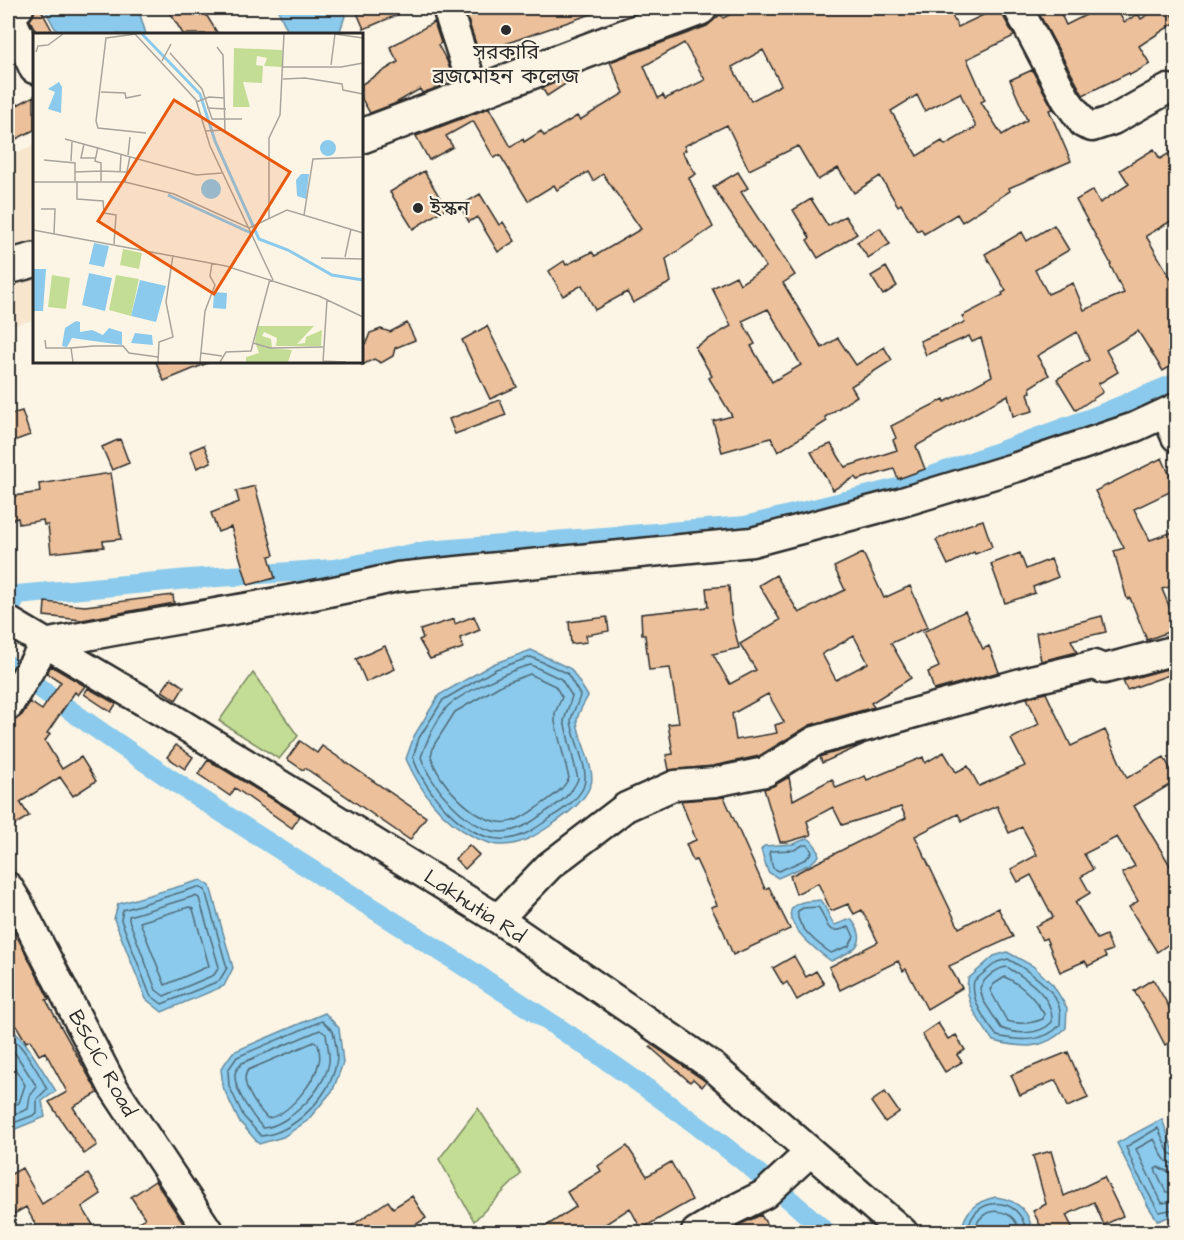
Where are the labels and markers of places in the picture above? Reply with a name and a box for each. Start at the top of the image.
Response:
marker: সরকারি ব্রজমোহন কলেজ [499,23,513,37]
place label: সরকারি ব্রজমোহন কলেজ [432,38,580,91]
place label: ইস্কন [429,194,470,223]
marker: ইস্কন [411,201,425,215]

